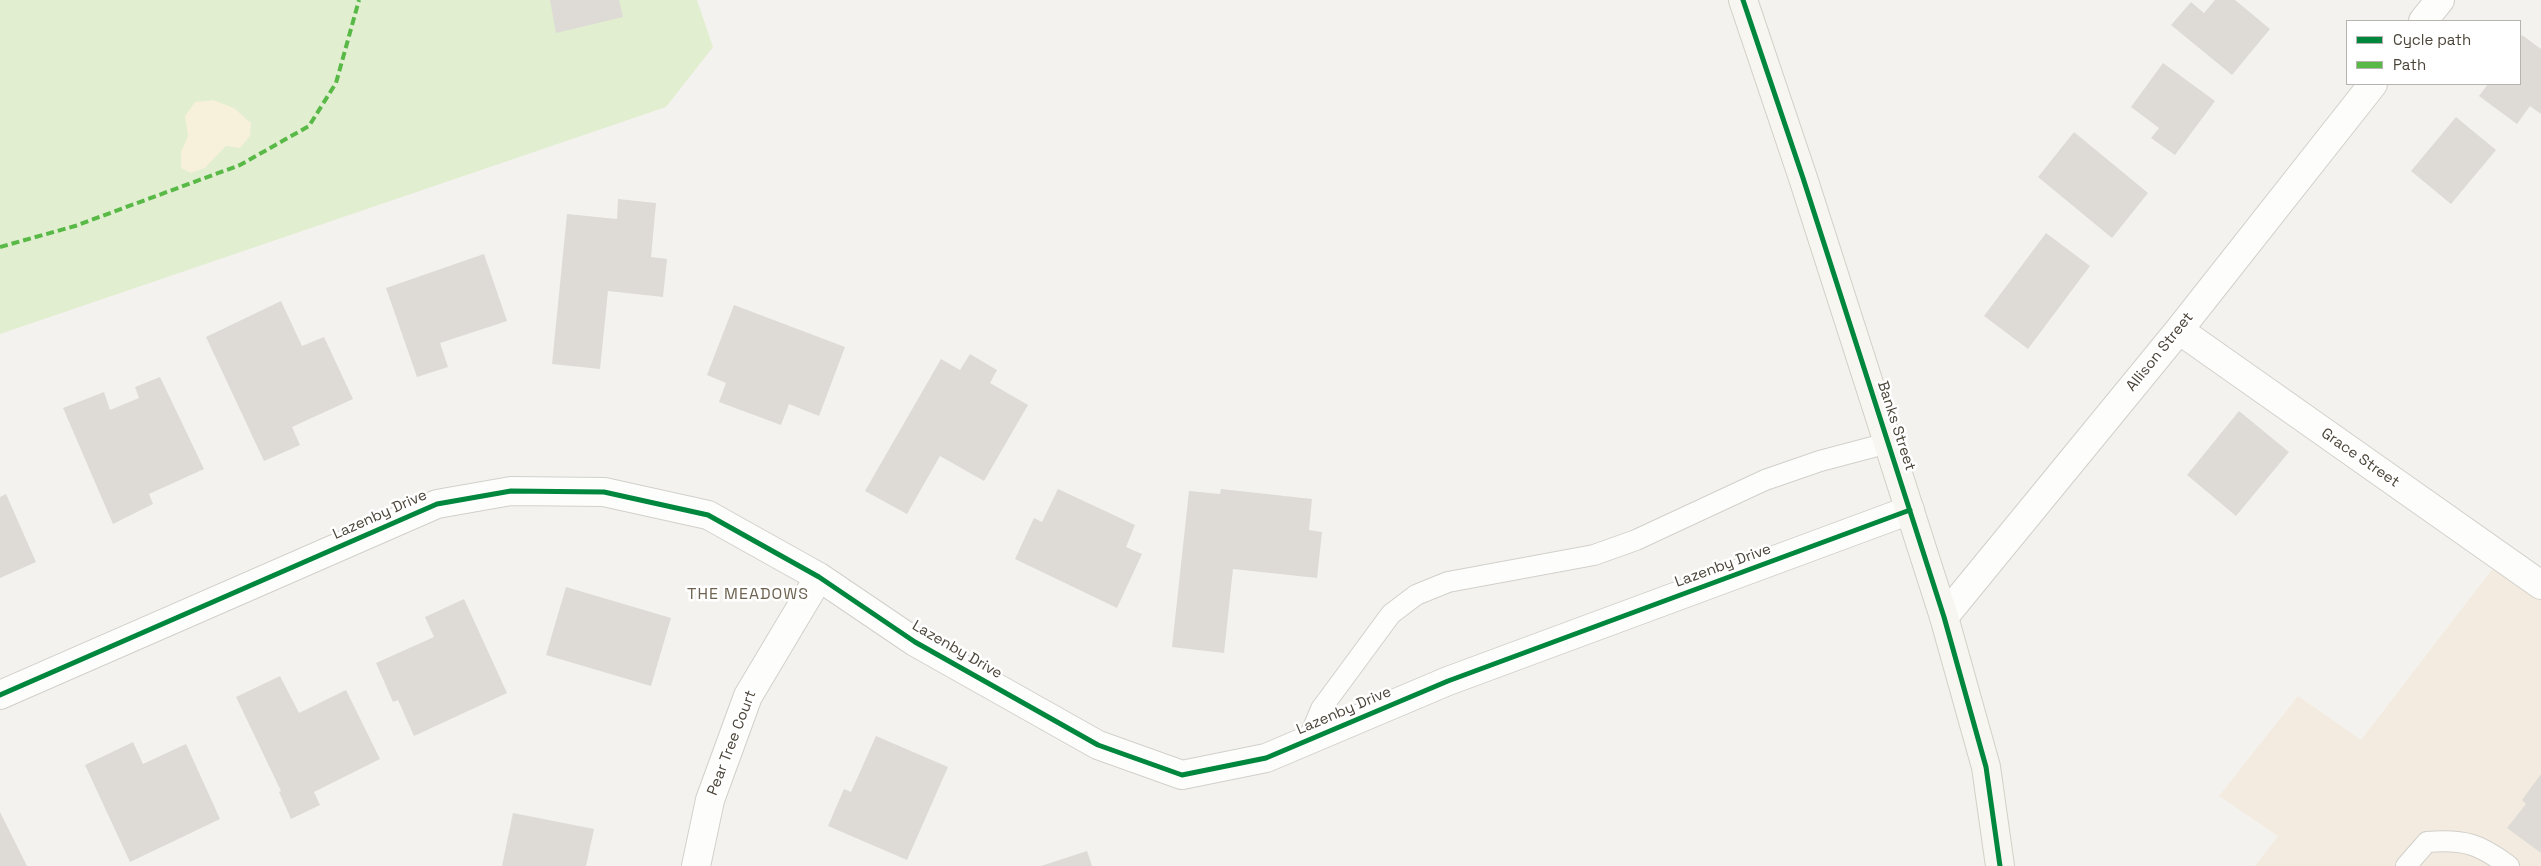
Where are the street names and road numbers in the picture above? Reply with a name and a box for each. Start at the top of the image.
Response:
street label: Allison Street [2123,309,2197,395]
street label: Banks Street [1873,379,1919,473]
street label: Grace Street [2317,424,2403,492]
street label: Lazenby Drive [330,486,430,544]
street label: Lazenby Drive [1672,540,1774,592]
street label: Lazenby Drive [909,617,1005,683]
street label: Lazenby Drive [1294,683,1394,739]
street label: Pear Tree Court [704,688,760,798]

